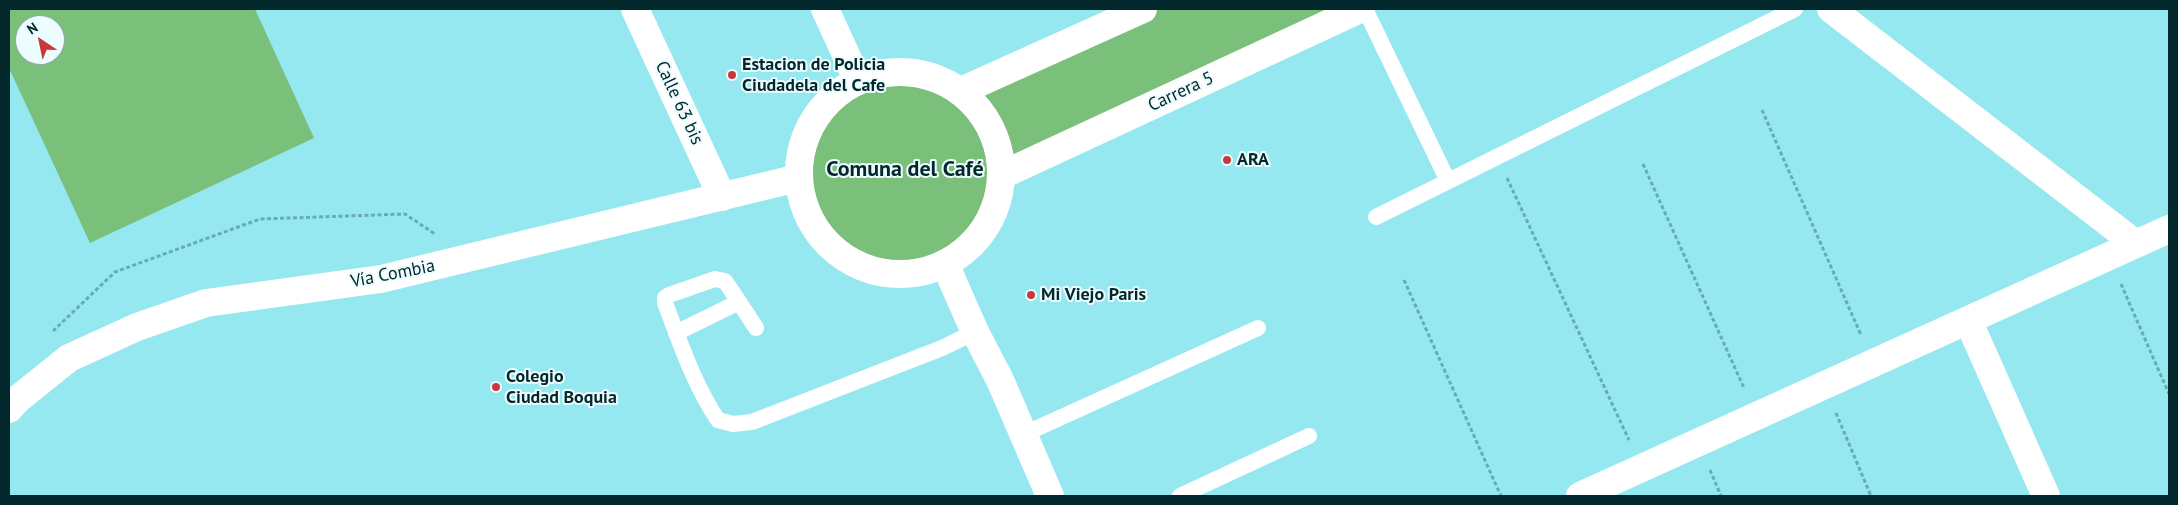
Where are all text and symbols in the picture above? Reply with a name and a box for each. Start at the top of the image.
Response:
north arrow [15,15,65,65]
text: N [23,18,41,38]
place label: Estacion de Policia Ciudadela del Cafe [742,54,885,96]
street label: Calle 63 bis [650,58,708,148]
street label: Carrera 5 [1145,67,1217,117]
marker: Estacion de Policia Ciudadela del Cafe [726,69,738,81]
place label: ARA [1237,149,1269,171]
marker: ARA [1221,154,1233,166]
district label: Comuna del Café [826,157,984,183]
street label: Vía Combia [349,255,437,293]
place label: Mi Viejo Paris [1041,284,1146,306]
marker: Mi Viejo Paris [1025,289,1037,301]
place label: Colegio Ciudad Boquia [506,366,617,408]
marker: Colegio Ciudad Boquia [490,381,502,393]

